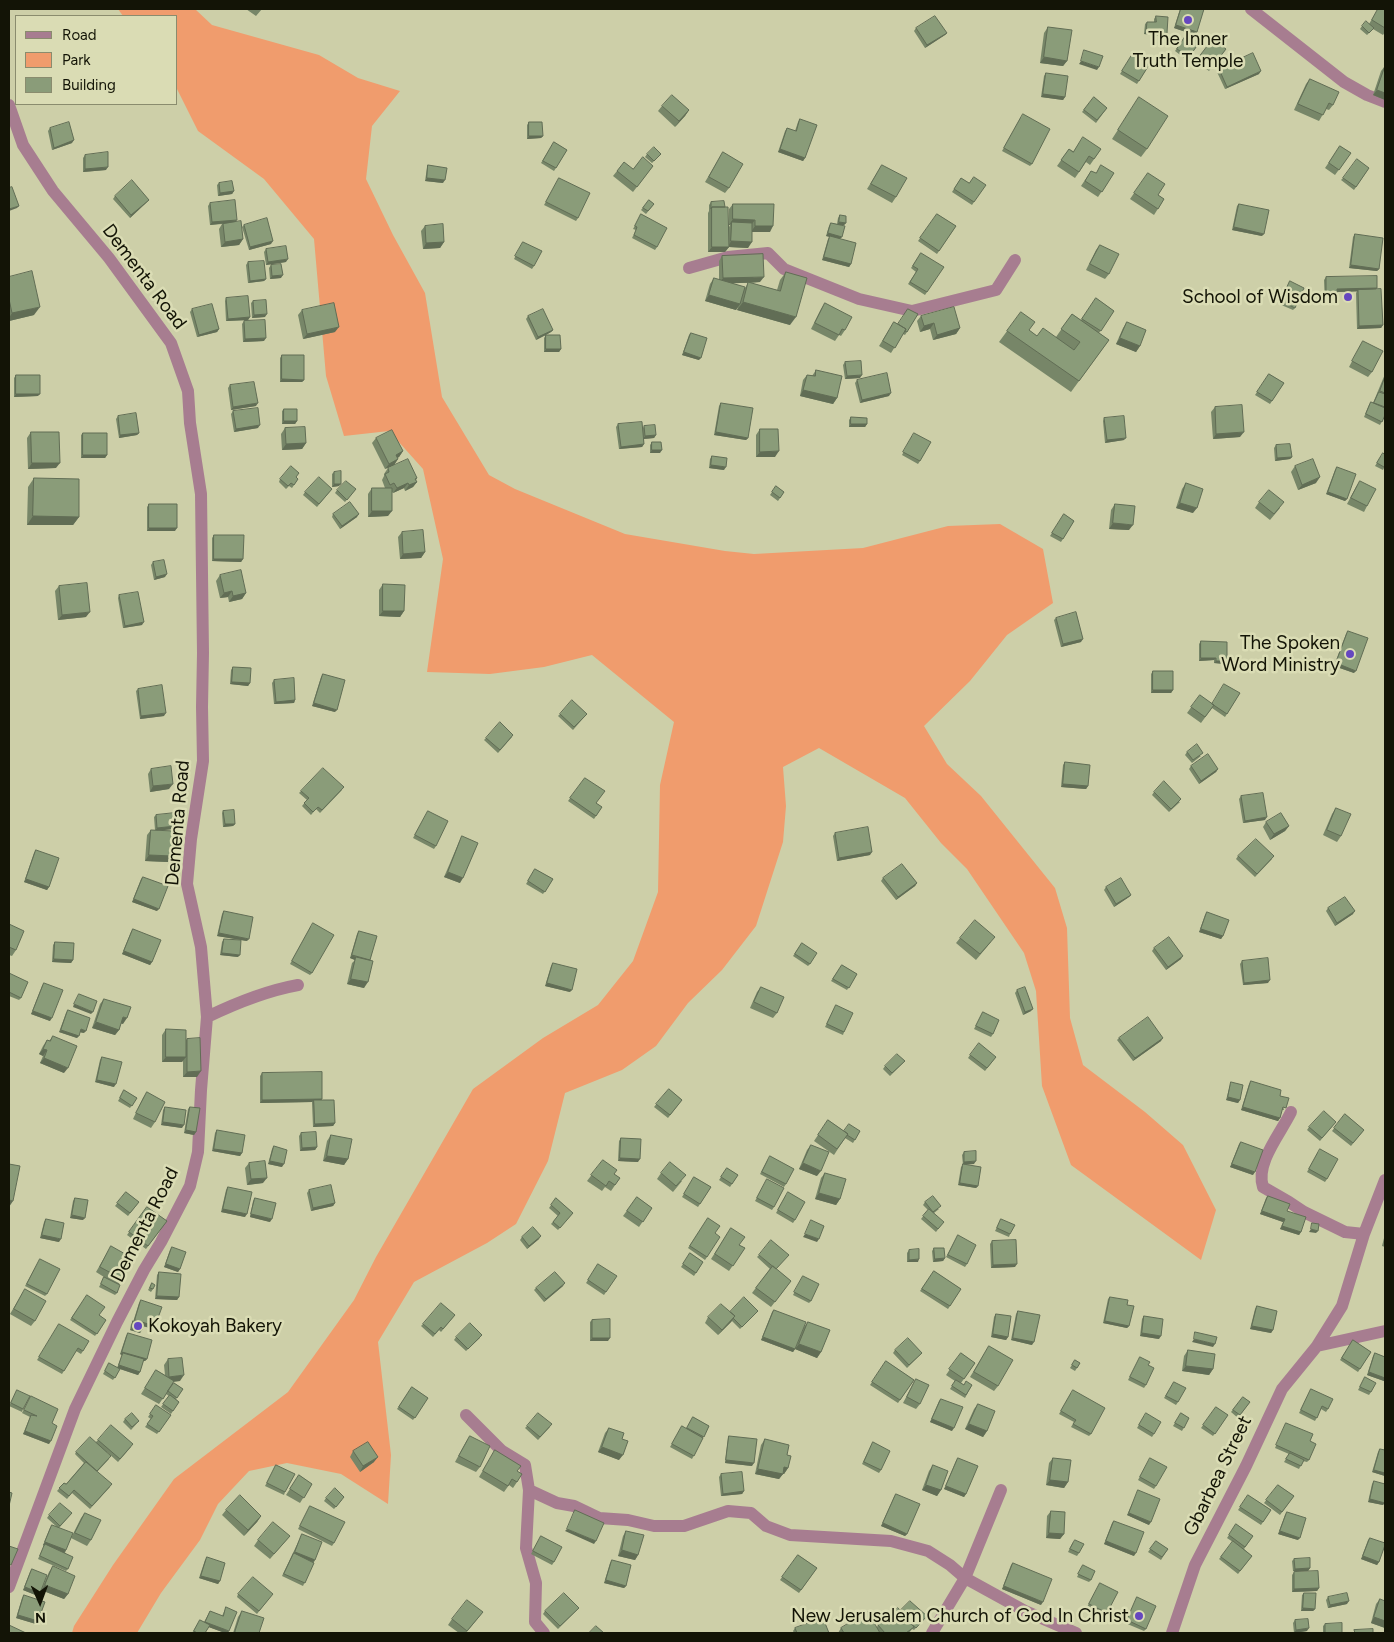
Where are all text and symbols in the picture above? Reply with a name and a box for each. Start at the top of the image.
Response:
marker: The Inner Truth Temple [1182,14,1194,26]
legend [15,15,178,105]
text: Road [62,26,97,44]
place label: The Inner Truth Temple [1133,28,1243,72]
text: Park [62,51,91,69]
text: Building [62,76,116,94]
street label: Dementa Road [97,220,191,334]
place label: School of Wisdom [1182,286,1338,308]
marker: School of Wisdom [1342,291,1354,303]
place label: The Spoken Word Ministry [1221,632,1340,676]
marker: The Spoken Word Ministry [1344,648,1356,660]
street label: Dementa Road [161,759,195,887]
street label: Dementa Road [106,1164,184,1286]
place label: Kokoyah Bakery [148,1315,282,1337]
marker: Kokoyah Bakery [132,1320,144,1332]
street label: Gbarbea Street [1179,1412,1257,1540]
north arrow [15,1577,65,1627]
place label: New Jerusalem Church of God In Christ [791,1605,1129,1627]
text: N [35,1609,46,1626]
marker: New Jerusalem Church of God In Christ [1133,1610,1145,1622]

